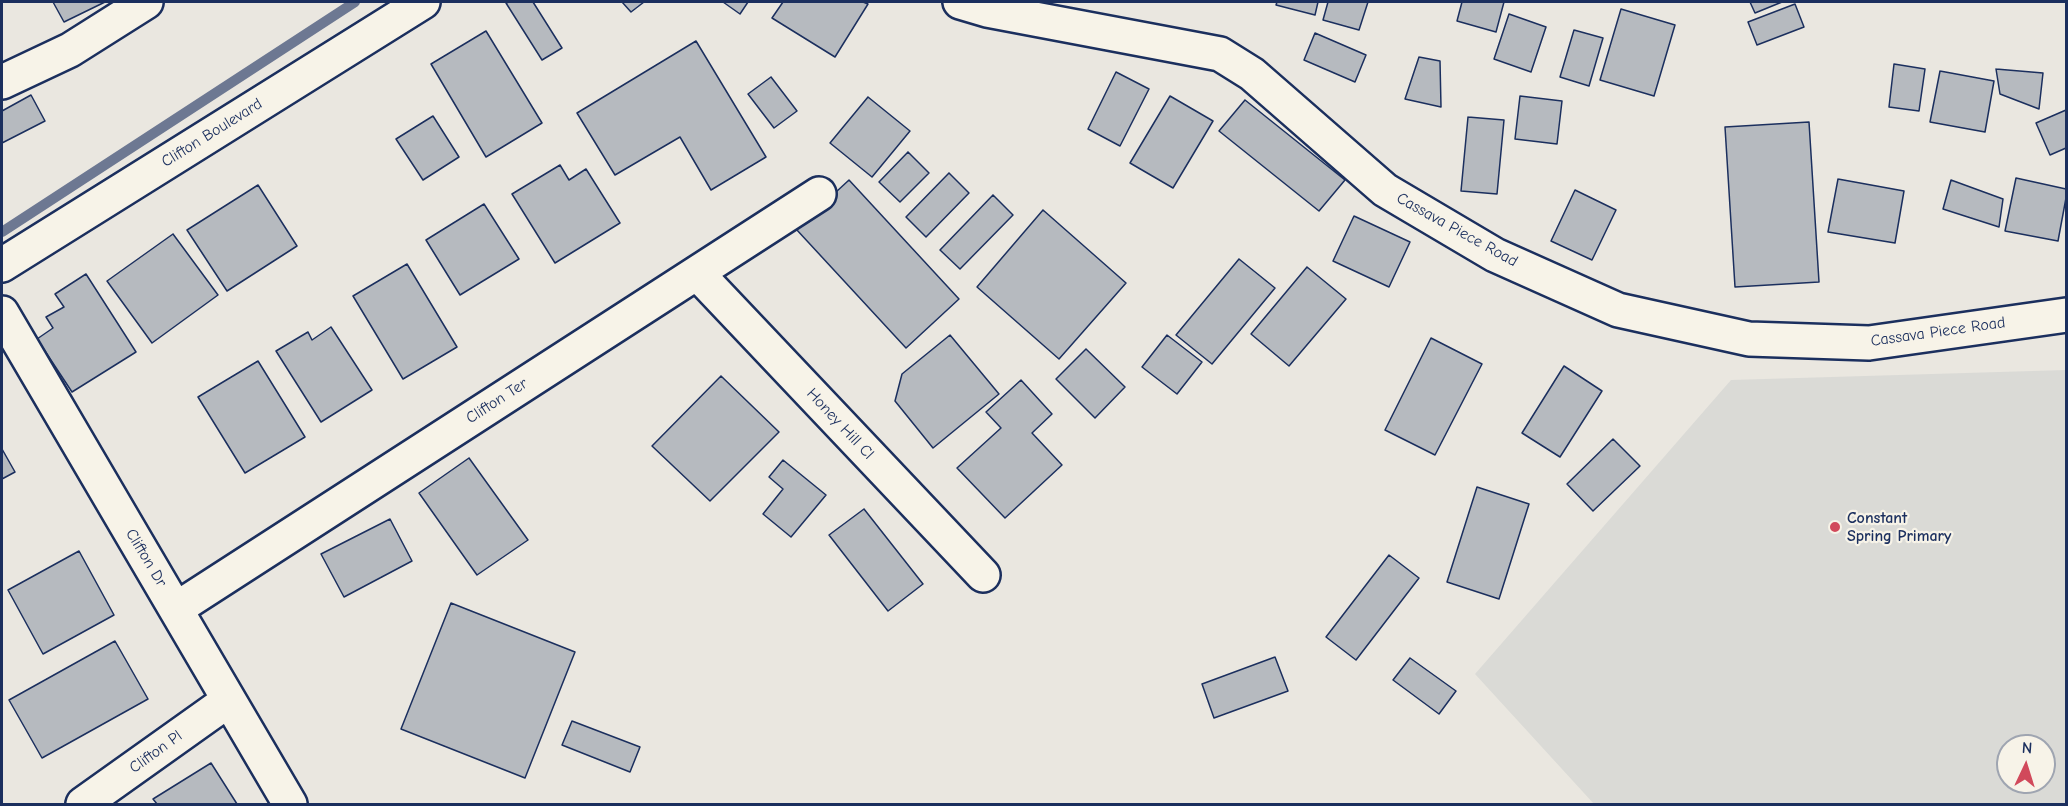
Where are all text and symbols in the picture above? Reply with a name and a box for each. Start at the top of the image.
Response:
street label: Clifton Boulevard [158,94,266,172]
street label: Cassava Piece Road [1393,189,1521,271]
street label: Cassava Piece Road [1869,313,2007,351]
street label: Clifton Ter [463,374,531,428]
street label: Honey Hill Cl [802,384,878,464]
place label: Constant Spring Primary [1847,508,1951,546]
marker: Constant Spring Primary [1828,520,1842,534]
street label: Clifton Dr [121,525,171,591]
street label: Clifton Pl [126,726,186,778]
north arrow [1996,734,2056,794]
text: N [2021,739,2033,757]

